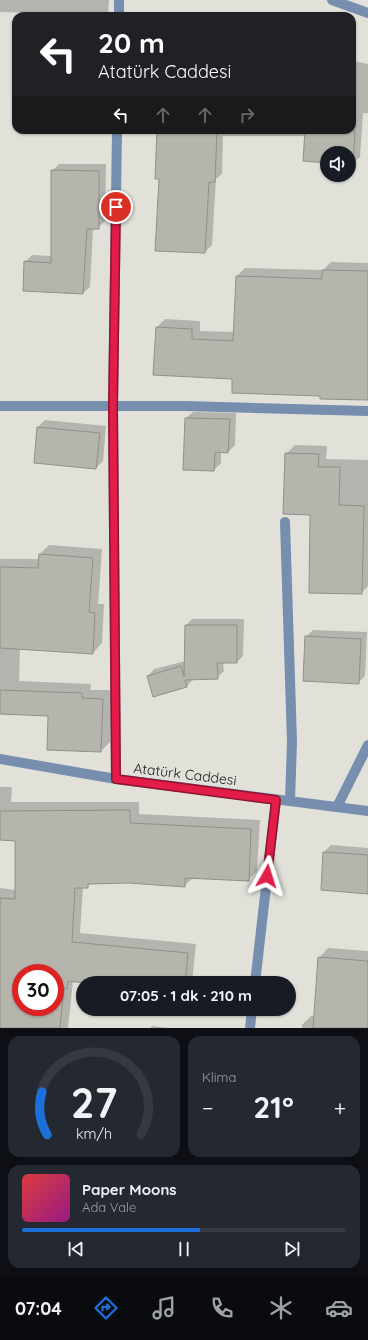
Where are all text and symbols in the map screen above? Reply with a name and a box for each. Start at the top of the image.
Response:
text: 20 m [98,25,165,60]
icon: left [32,28,84,80]
text: Atatürk Caddesi [98,60,231,83]
icon: left [110,104,132,126]
icon: ahead [152,104,174,126]
icon: ahead [194,104,216,126]
icon: right [236,104,258,126]
map controls [320,146,356,182]
button: sound [320,146,356,182]
pin [99,190,133,224]
icon: arrive [105,196,127,218]
street label: Atatürk Caddesi [132,759,238,789]
position arrow [246,855,288,897]
speed limit sign: 30 [12,964,64,1016]
text: 07:05 · 1 dk · 210 m [120,986,252,1005]
text: Klima [202,1069,236,1085]
text: 27 [71,1075,117,1127]
text: 21° [253,1088,294,1126]
text: − [202,1094,213,1122]
text: + [334,1094,346,1122]
text: km/h [76,1124,112,1142]
text: Paper Moons [82,1180,177,1199]
text: Ada Vale [82,1199,136,1215]
icon: previous [65,1238,87,1260]
icon: pause [173,1238,195,1260]
icon: next [281,1238,303,1260]
icon: directions [92,1294,120,1322]
icon: music [150,1294,178,1322]
icon: phone [208,1294,236,1322]
icon: climate [267,1294,295,1322]
icon: car [325,1294,353,1322]
text: 07:04 [15,1297,62,1320]

